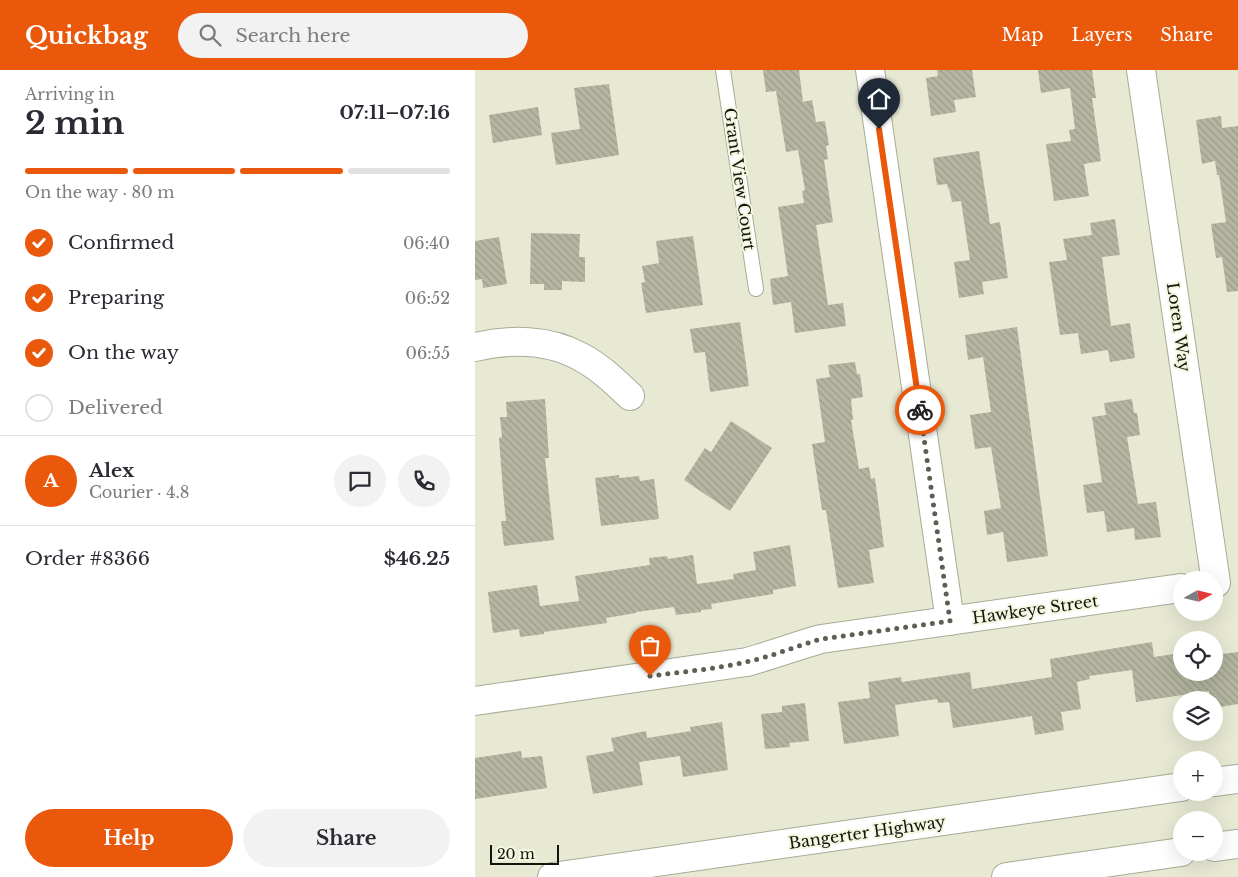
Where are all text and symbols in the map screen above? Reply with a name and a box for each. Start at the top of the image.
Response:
search box [178,13,528,58]
text: Quickbag [25,21,148,50]
icon: search [196,21,224,49]
text: Search here [236,24,350,47]
text: Map [1002,24,1043,46]
text: Layers [1071,24,1132,46]
text: Share [1160,24,1213,46]
pin [858,78,900,129]
text: Arriving in [25,84,115,104]
icon: home [865,85,893,113]
text: 07:11–07:16 [339,101,450,124]
text: 2 min [25,103,125,143]
street label: Grant View Court [720,106,760,252]
text: On the way · 80 m [25,182,175,202]
icon: check [25,229,53,257]
text: Confirmed [68,231,174,254]
text: 06:40 [403,233,450,253]
street label: Loren Way [1163,281,1195,374]
icon: check [25,284,53,312]
text: Preparing [68,286,164,309]
text: 06:52 [405,288,450,308]
icon: check [25,339,53,367]
text: On the way [68,341,179,364]
text: 06:55 [406,343,450,363]
courier [895,385,945,435]
text: Delivered [68,396,163,419]
icon: bike [906,396,934,424]
button: chat [334,455,386,507]
button: phone [398,455,450,507]
text: Alex [89,459,134,482]
text: A [43,469,59,492]
text: Courier · 4.8 [89,482,190,502]
text: Order #8366 [25,547,150,570]
text: $46.25 [384,547,450,570]
north arrow [1173,571,1223,621]
map controls [1173,571,1223,861]
street label: Hawkeye Street [971,590,1099,628]
pin [629,625,671,676]
button: locate [1173,631,1223,681]
icon: bag [636,632,664,660]
button: layers [1173,691,1223,741]
button: + [1173,751,1223,801]
button: Help [25,809,233,867]
button: Share [243,809,450,867]
street label: Bangerter Highway [787,811,948,853]
button: − [1173,811,1223,861]
scale bar [490,842,559,865]
text: 20 m [497,845,535,863]

